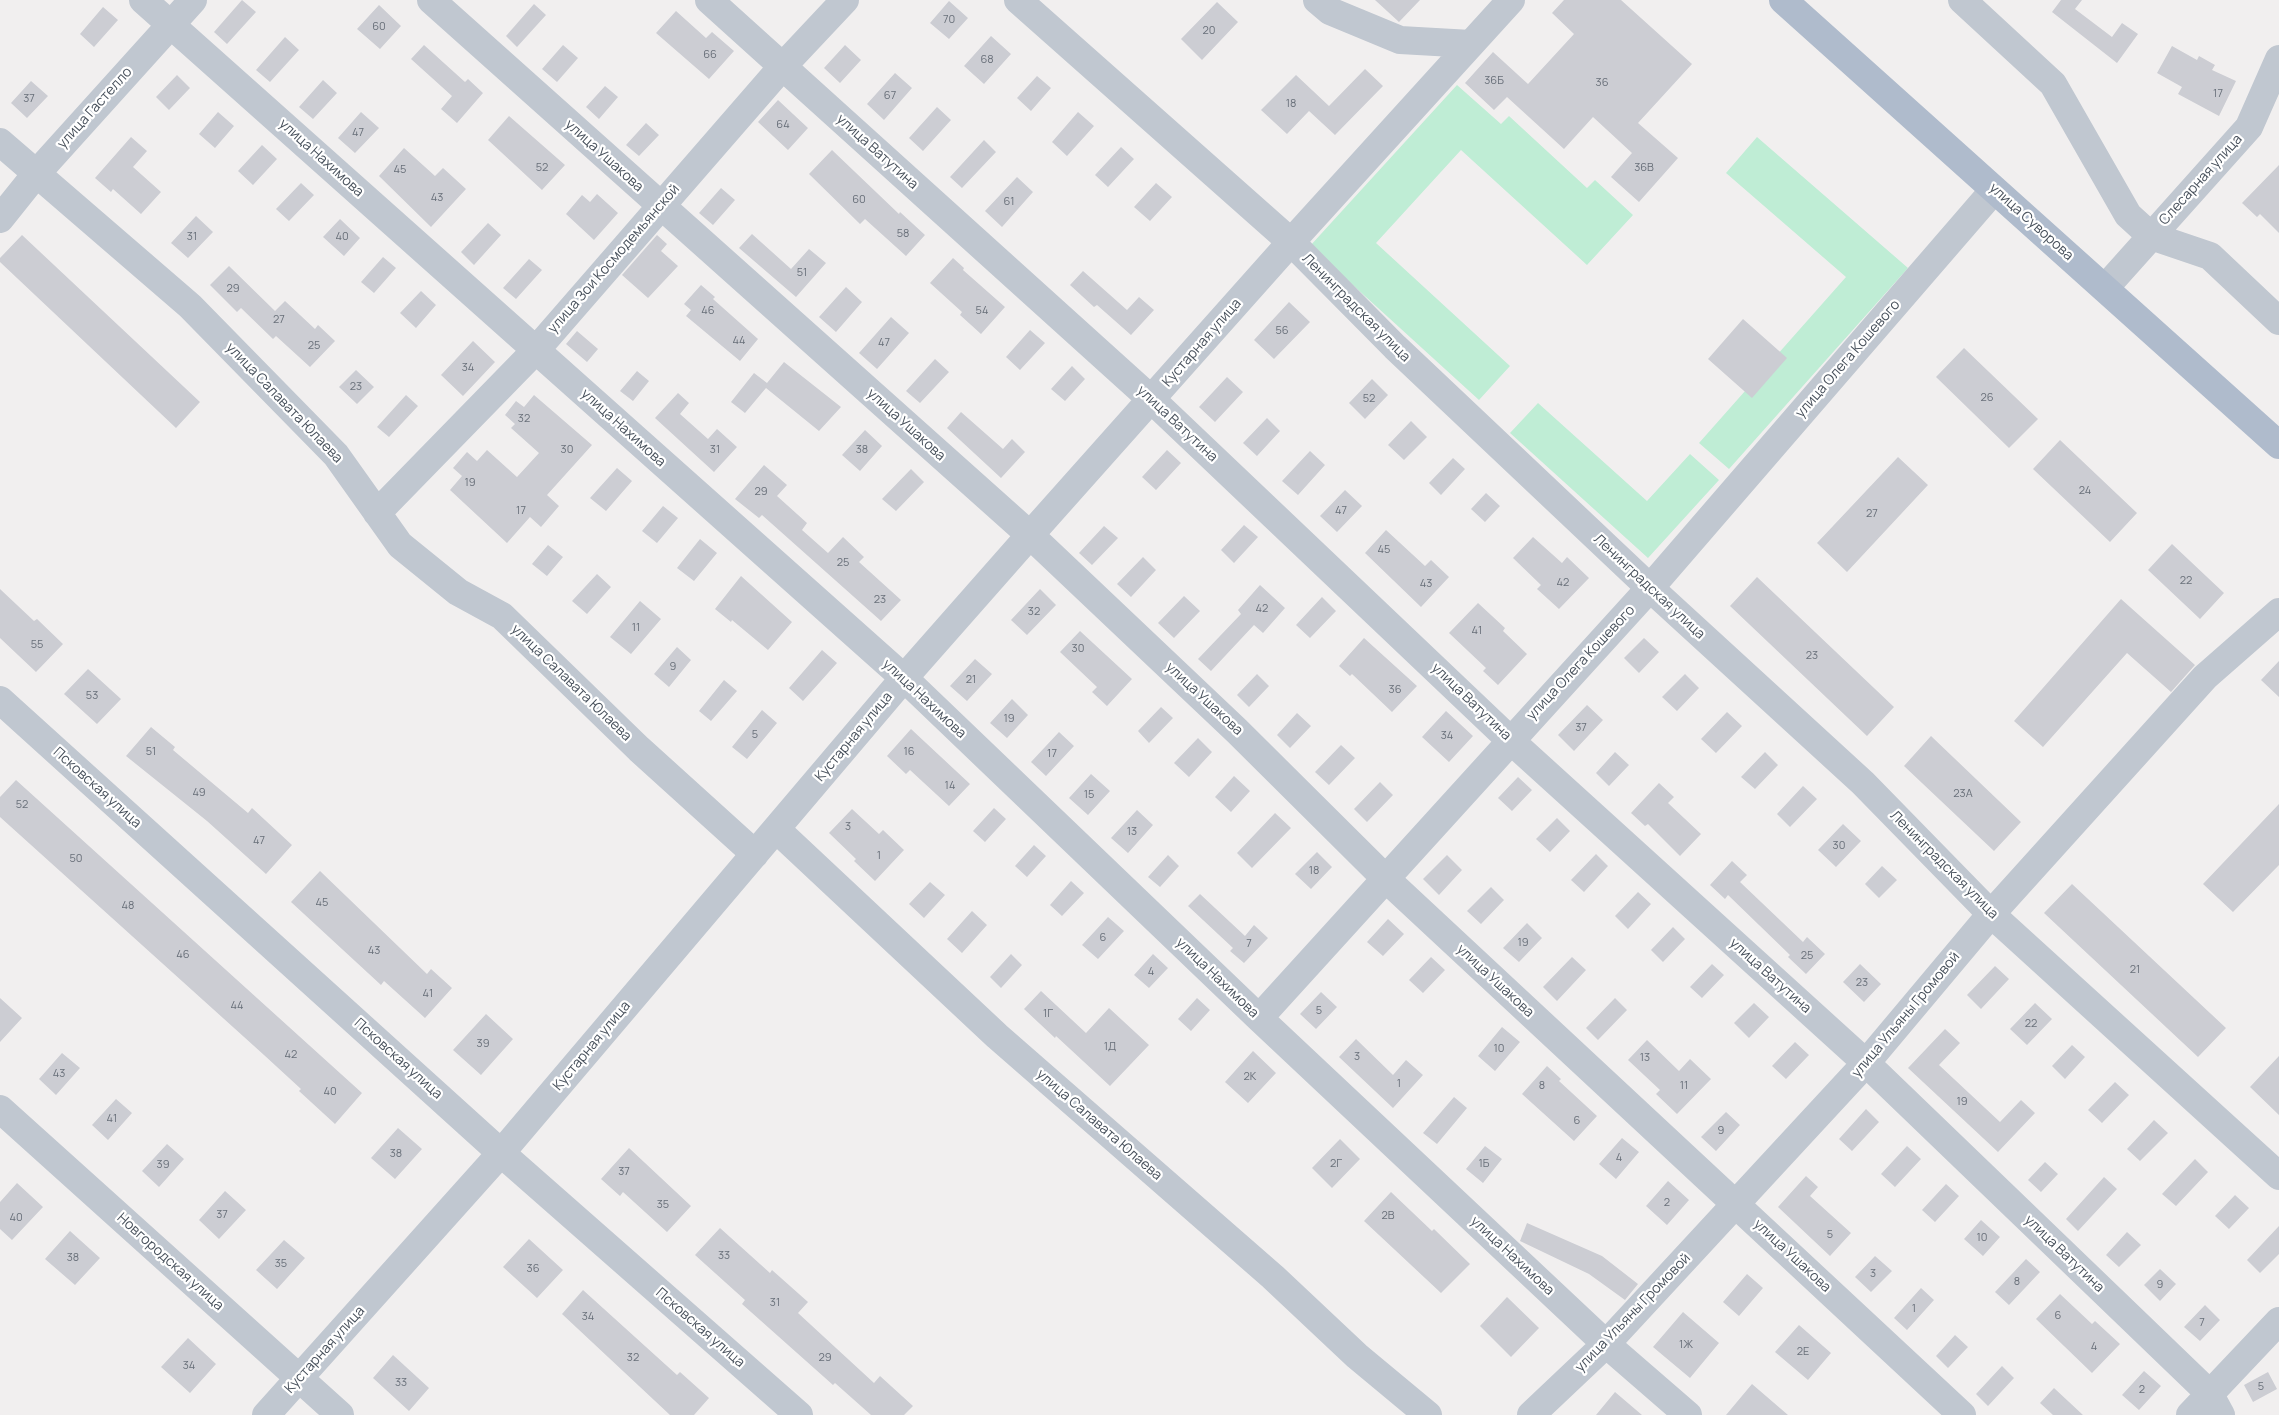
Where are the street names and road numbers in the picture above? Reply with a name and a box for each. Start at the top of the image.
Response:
street label: улица Гастелло [54,64,136,152]
street label: улица Ватутина [833,111,921,193]
street label: улица Нахимова [275,116,367,200]
street label: улица Ушакова [561,116,647,196]
street label: Слесарная улица [2156,131,2246,229]
street label: улица Суворова [1985,180,2077,264]
street label: улица Зои Космодемьянской [545,181,683,337]
street label: Ленинградская улица [1298,250,1414,366]
street label: Кустарная улица [1159,295,1245,391]
street label: улица Олега Кошевого [1792,297,1904,421]
street label: улица Салавата Юлаева [222,339,346,467]
street label: улица Ватутина [1133,382,1221,466]
street label: улица Ушакова [863,385,949,465]
street label: улица Нахимова [577,386,669,470]
street label: Ленинградская улица [1590,531,1708,643]
street label: улица Олега Кошевого [1523,602,1639,724]
street label: улица Салавата Юлаева [507,621,635,745]
street label: улица Нахимова [879,656,969,742]
street label: улица Ушакова [1162,659,1246,739]
street label: улица Ватутина [1428,660,1514,744]
street label: Кустарная улица [812,689,896,785]
street label: Псковская улица [50,744,144,832]
street label: Ленинградская улица [1886,807,2002,923]
street label: улица Нахимова [1172,934,1262,1022]
street label: улица Ватутина [1726,935,1814,1017]
street label: улица Ушакова [1453,941,1537,1021]
street label: улица Ульяны Громовой [1849,949,1963,1081]
street label: Кустарная улица [550,998,634,1094]
street label: Псковская улица [351,1015,445,1103]
street label: улица Салавата Юлаева [1033,1066,1165,1184]
street label: Новгородская улица [113,1210,227,1314]
street label: улица Ватутина [2021,1212,2107,1296]
street label: улица Нахимова [1467,1213,1557,1299]
street label: улица Ушакова [1750,1216,1834,1296]
street label: улица Ульяны Громовой [1572,1250,1694,1376]
street label: Псковская улица [652,1285,748,1371]
street label: Кустарная улица [282,1303,368,1397]

